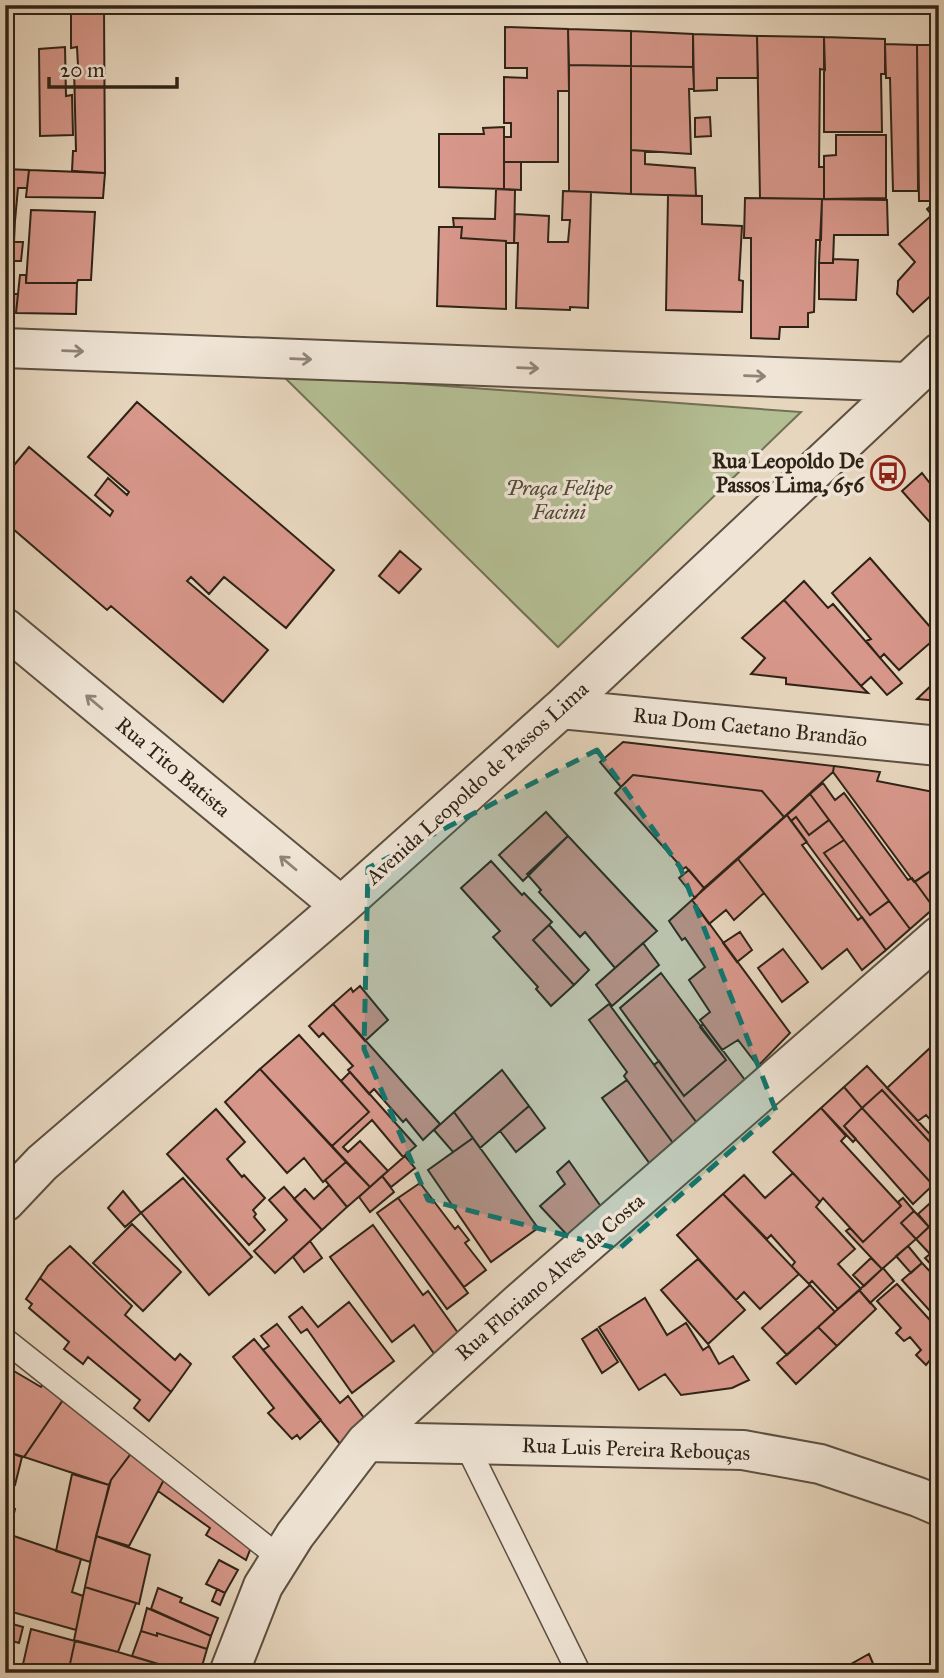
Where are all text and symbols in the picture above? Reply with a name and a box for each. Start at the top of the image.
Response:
scale bar [49,46,177,90]
text: 20 m [60,57,105,83]
one-way arrow [62,344,85,357]
one-way arrow [289,353,312,366]
one-way arrow [516,361,539,374]
one-way arrow [744,370,767,383]
place label: Rua Leopoldo De Passos Lima, 656 [712,448,865,498]
bus stop icon: Rua Leopoldo De Passos Lima, 656 [869,454,907,492]
park label: Praça Felipe Facini [506,475,613,525]
street label: Avenida Leopoldo de Passos Lima [359,676,594,891]
one-way arrow [85,694,103,710]
street label: Rua Dom Caetano Brandão [632,702,869,752]
street label: Rua Tito Batista [110,711,236,823]
one-way arrow [279,855,297,871]
street label: Rua Floriano Alves da Costa [450,1188,650,1366]
street label: Rua Luis Pereira Rebouças [521,1432,751,1466]

